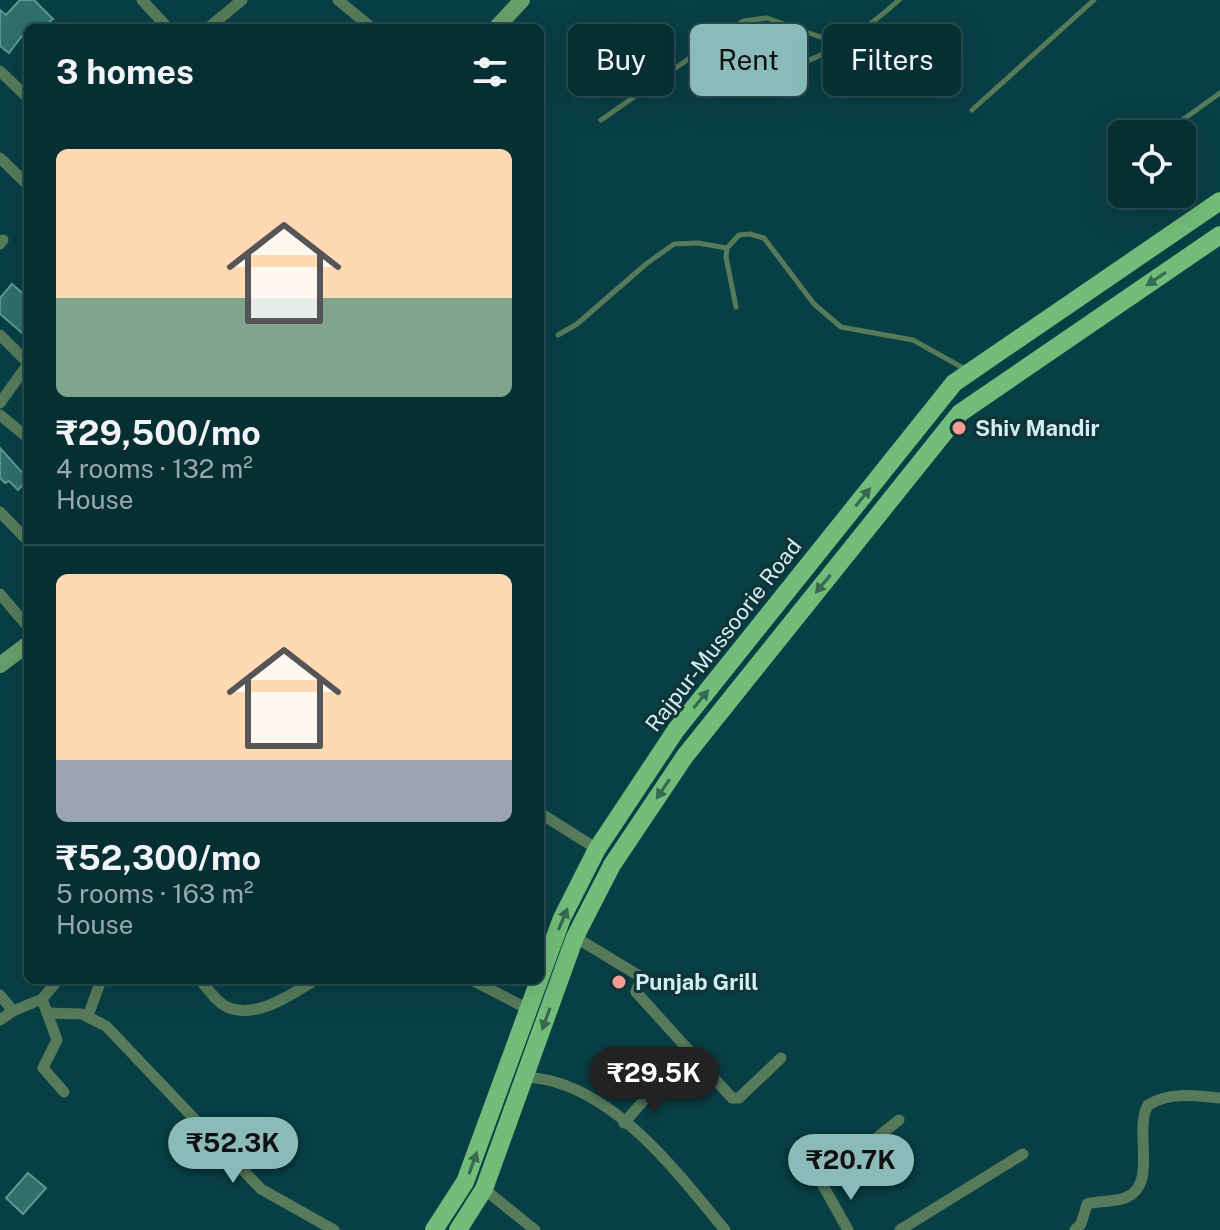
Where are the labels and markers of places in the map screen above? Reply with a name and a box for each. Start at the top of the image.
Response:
place label: Shiv Mandir [975,415,1100,441]
marker: Shiv Mandir [950,419,968,437]
place label: Punjab Grill [635,969,758,995]
marker: Punjab Grill [610,973,628,991]
pin: ₹29.5K [589,1047,719,1115]
pin: ₹52.3K [168,1117,298,1185]
pin: ₹20.7K [786,1134,916,1202]

